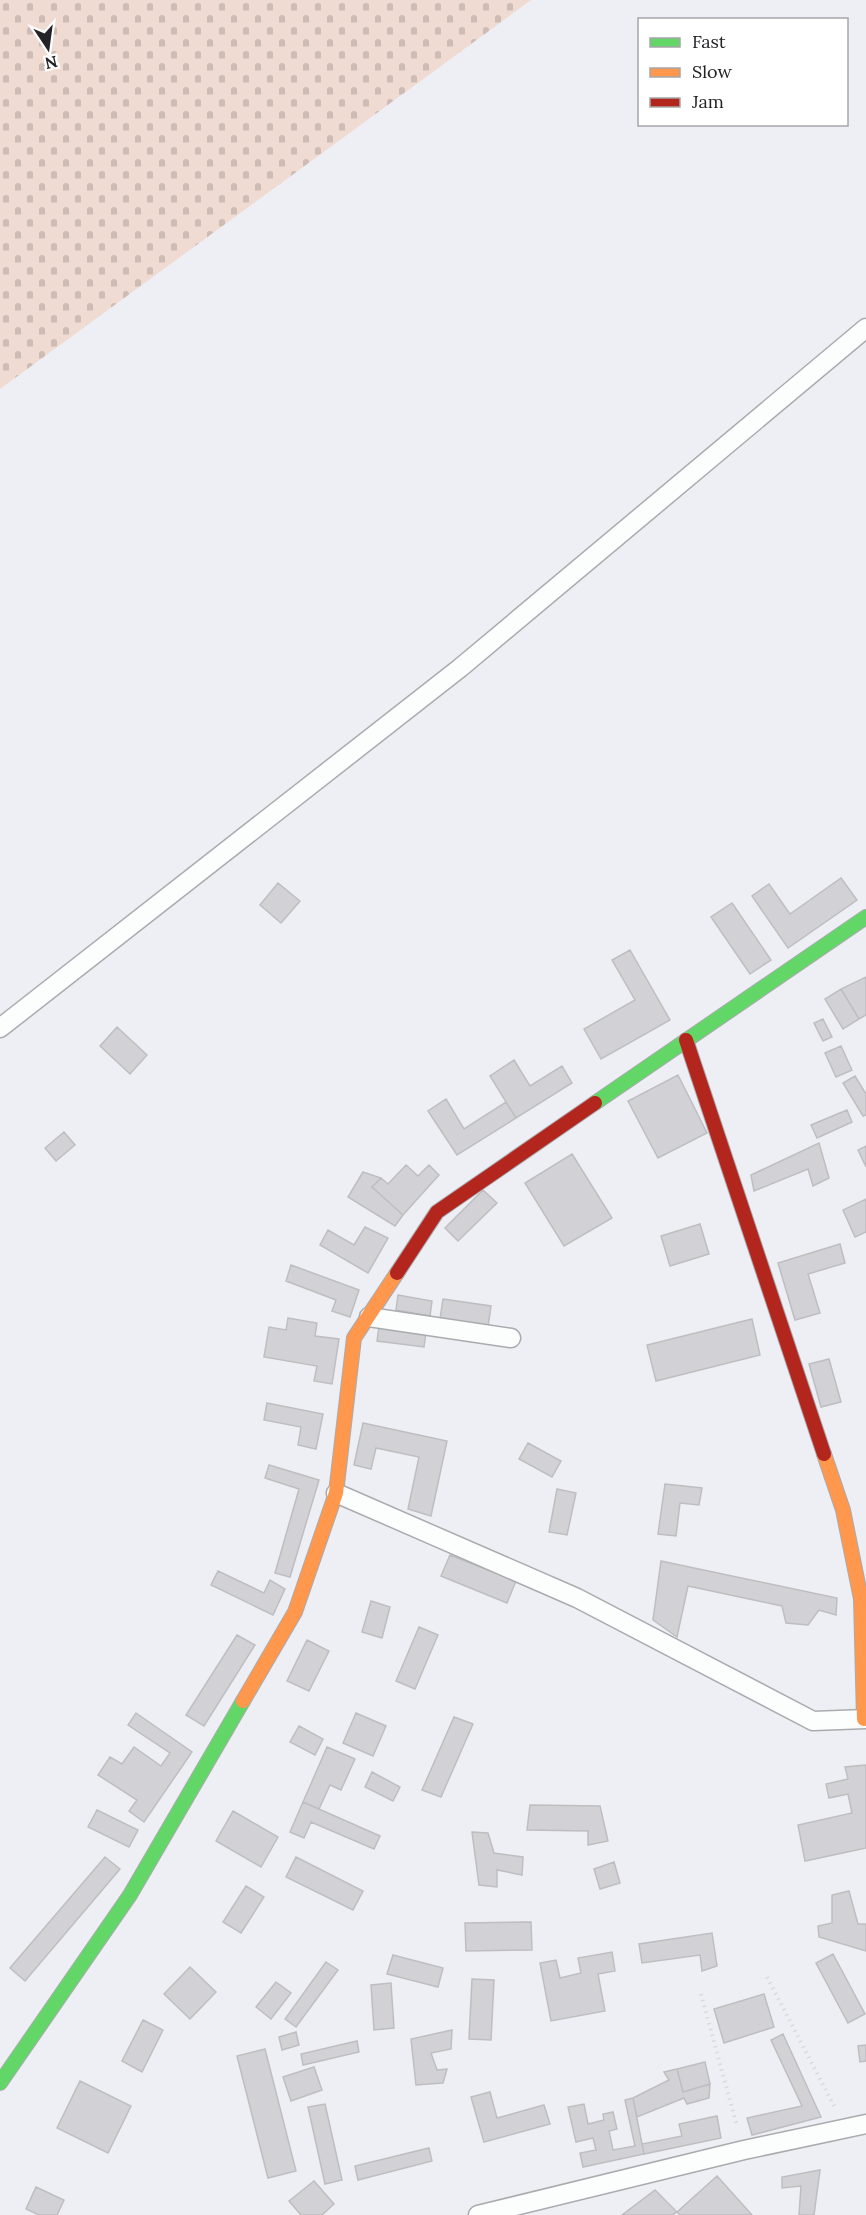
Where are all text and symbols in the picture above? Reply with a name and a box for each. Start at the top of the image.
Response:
north arrow [18,18,78,78]
legend [638,18,848,126]
text: Fast [692,30,726,53]
text: N [43,51,60,74]
text: Slow [692,60,732,83]
text: Jam [691,90,724,113]

